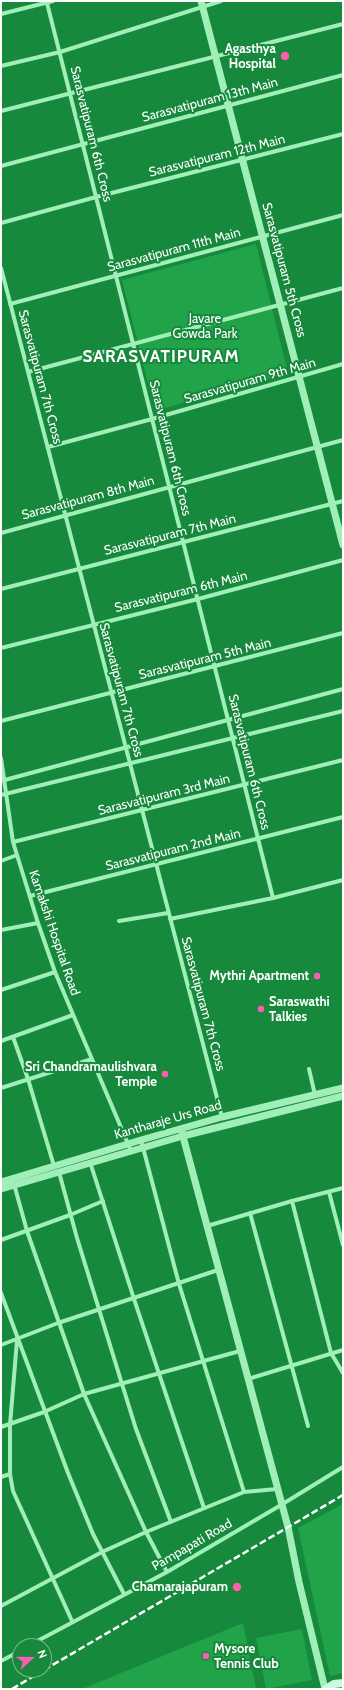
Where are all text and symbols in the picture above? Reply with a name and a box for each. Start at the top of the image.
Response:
place label: Agasthya Hospital [225,41,276,72]
marker: Agasthya Hospital [279,50,291,62]
street label: Sarasvatipuram 6th Cross [67,65,115,203]
street label: Sarasvatipuram 13th Main [140,74,280,126]
street label: Sarasvatipuram 12th Main [147,132,287,180]
street label: Sarasvatipuram 5th Cross [259,201,309,339]
street label: Sarasvatipuram 11th Main [106,225,242,275]
street label: Sarasvatipuram 7th Cross [15,308,65,446]
park label: Javare Gowda Park [173,311,237,342]
district label: SARASVATIPURAM [82,347,240,367]
street label: Sarasvatipuram 9th Main [182,355,318,407]
street label: Sarasvatipuram 6th Cross [146,379,194,517]
street label: Sarasvatipuram 8th Main [20,473,156,523]
street label: Sarasvatipuram 7th Main [102,511,238,559]
street label: Sarasvatipuram 6th Main [113,568,249,616]
street label: Sarasvatipuram 7th Cross [96,621,146,759]
street label: Sarasvatipuram 5th Main [137,635,273,683]
street label: Sarasvatipuram 6th Cross [225,693,273,831]
street label: Sarasvatipuram 3rd Main [96,771,232,819]
street label: Sarasvatipuram 2nd Main [104,826,242,874]
street label: Kamakshi Hospital Road [25,868,83,998]
street label: Sarasvatipuram 7th Cross [178,935,228,1073]
place label: Mythri Apartment [209,968,309,984]
marker: Mythri Apartment [312,971,322,981]
place label: Saraswathi Talkies [269,994,330,1025]
marker: Saraswathi Talkies [256,1004,266,1014]
place label: Sri Chandramaulishvara Temple [25,1059,157,1090]
marker: Sri Chandramaulishvara Temple [160,1069,170,1079]
street label: Kantharaje Urs Road [113,1097,223,1143]
street label: Pampapati Road [149,1516,235,1574]
place label: Chamarajapuram [132,1579,228,1595]
marker: Chamarajapuram [231,1581,243,1593]
north arrow [12,1638,52,1678]
place label: Mysore Tennis Club [214,1641,279,1672]
text: N [34,1648,50,1660]
marker: Mysore Tennis Club [201,1651,211,1661]

